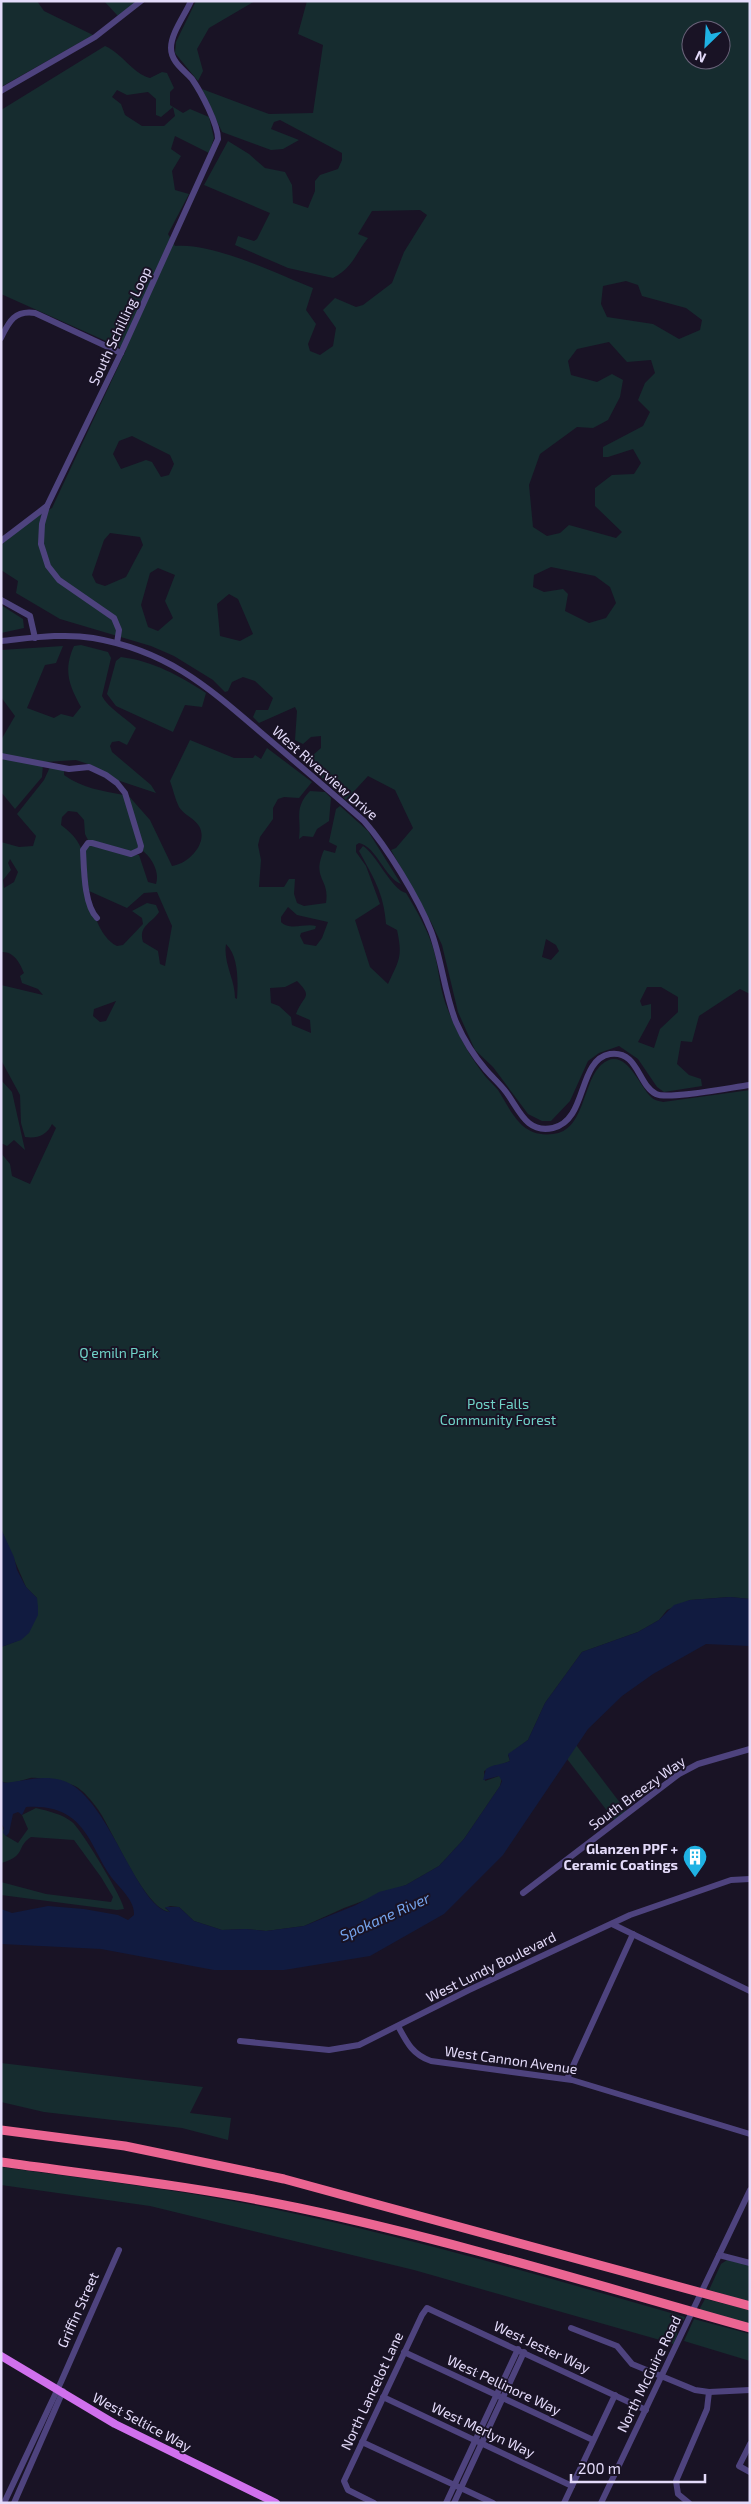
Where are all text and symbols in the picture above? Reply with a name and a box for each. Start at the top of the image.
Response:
north arrow [681,20,731,70]
text: N [692,47,708,67]
street label: South Schilling Loop [85,264,154,388]
street label: West Riverview Drive [269,722,382,823]
park label: Q'emiln Park [79,1344,159,1361]
park label: Post Falls Community Forest [440,1395,556,1428]
street label: South Breezy Way [585,1752,689,1833]
place label: Glanzen PPF + Ceramic Coatings [564,1840,678,1873]
building icon: Glanzen PPF + Ceramic Coatings [682,1844,708,1878]
water label: Spokane River [337,1888,433,1944]
street label: West Lundy Boulevard [423,1928,559,2005]
street label: West Cannon Avenue [444,2042,579,2077]
street label: Griffin Street [53,2269,102,2350]
street label: North McGuire Road [613,2313,684,2435]
street label: West Jester Way [491,2317,594,2377]
street label: North Lancelot Lane [337,2329,406,2453]
street label: West Pellinore Way [445,2351,564,2419]
street label: West Seltice Way [90,2388,195,2455]
street label: West Merlyn Way [429,2398,538,2461]
scale bar [571,2452,705,2484]
text: 200 m [578,2459,621,2477]

